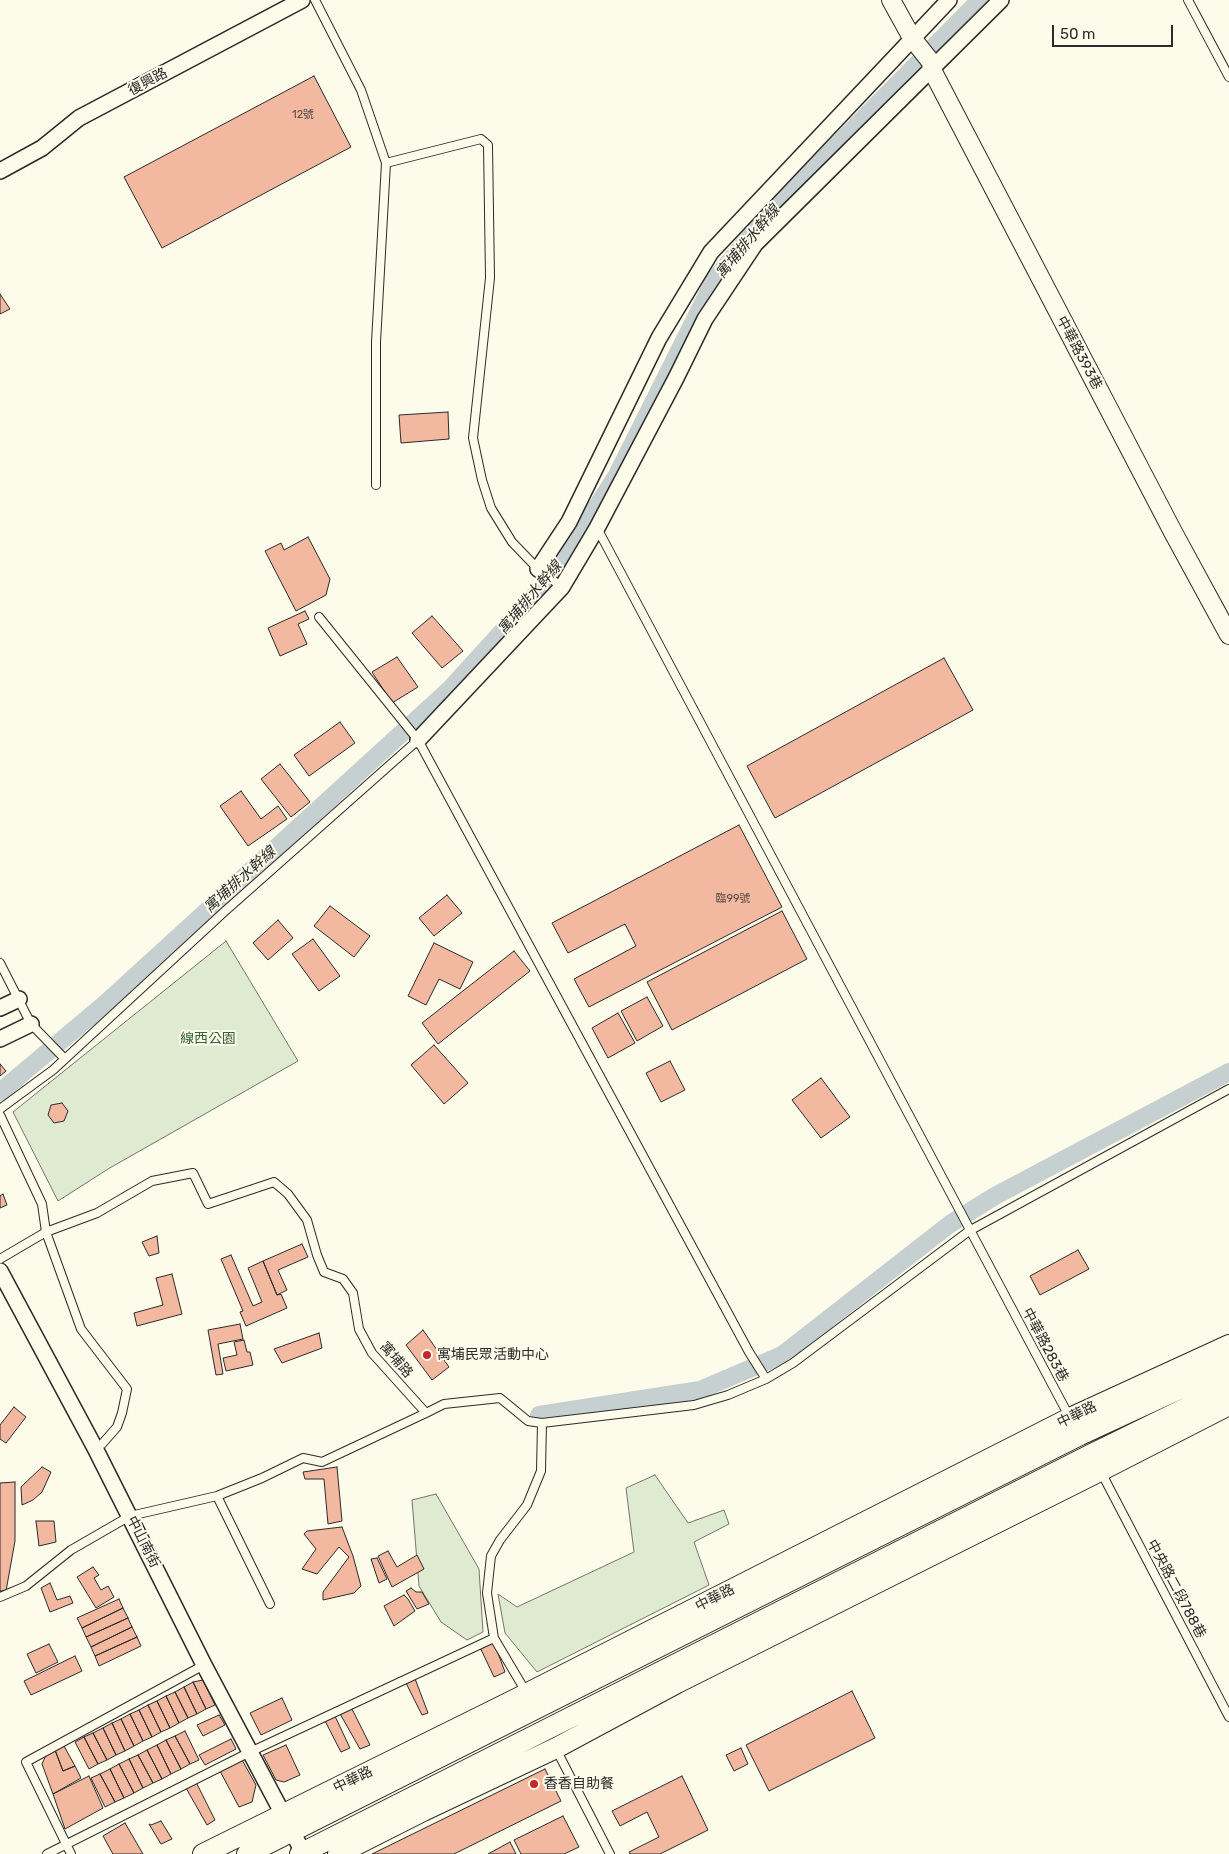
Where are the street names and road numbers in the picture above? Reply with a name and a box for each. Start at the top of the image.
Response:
street label: 復興路 [126,65,170,99]
street label: 中華路393巷 [1053,313,1105,393]
street label: 中華路283巷 [1018,1305,1072,1385]
street label: 寓埔路 [376,1339,416,1381]
street label: 中華路 [1054,1398,1100,1432]
street label: 中山南街 [123,1513,163,1571]
street label: 中央路二段788巷 [1143,1537,1209,1641]
street label: 中華路 [692,1581,738,1615]
street label: 中華路 [330,1763,376,1797]

